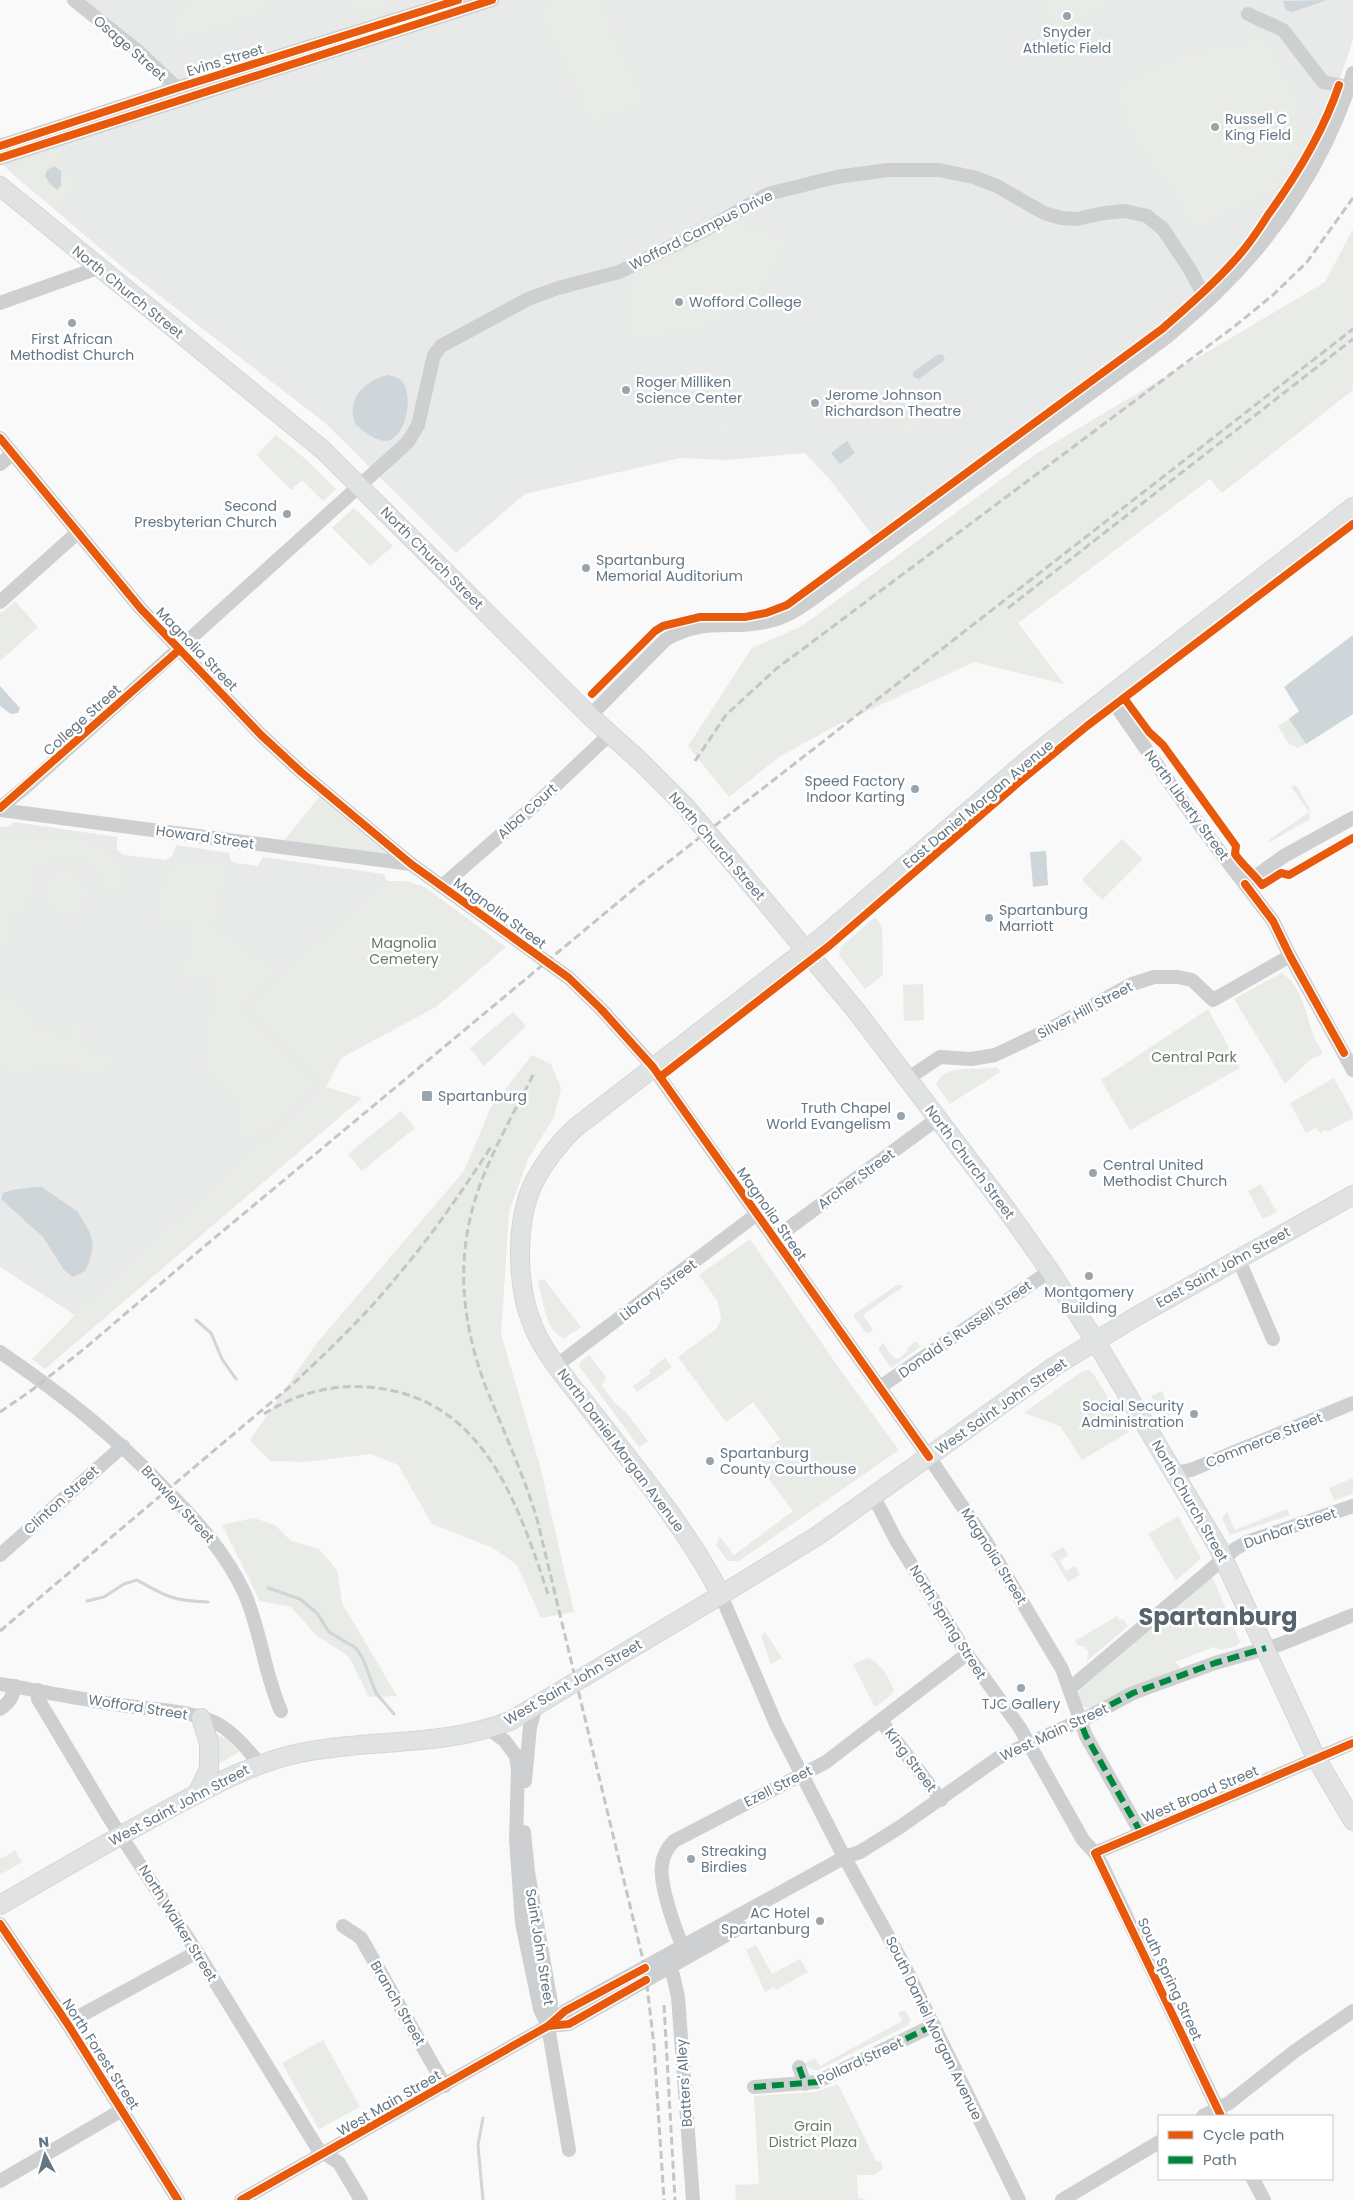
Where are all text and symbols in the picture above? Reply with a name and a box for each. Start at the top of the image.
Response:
marker: Snyder Athletic Field [1061,10,1073,22]
street label: Osage Street [89,11,171,85]
place label: Snyder Athletic Field [1023,22,1111,58]
street label: Evins Street [184,39,266,81]
place label: Russell C King Field [1225,109,1291,145]
marker: Russell C King Field [1209,121,1221,133]
street label: Wofford Campus Drive [626,185,776,275]
street label: North Church Street [68,241,188,343]
place label: Wofford College [689,292,802,312]
marker: Wofford College [673,296,685,308]
marker: First African Methodist Church [66,317,78,329]
place label: First African Methodist Church [10,329,134,365]
place label: Roger Milliken Science Center [636,372,742,408]
marker: Roger Milliken Science Center [620,384,632,396]
place label: Jerome Johnson Richardson Theatre [825,385,962,421]
marker: Jerome Johnson Richardson Theatre [809,397,821,409]
place label: Second Presbyterian Church [134,496,277,532]
street label: North Church Street [376,502,488,614]
marker: Second Presbyterian Church [281,508,293,520]
place label: Spartanburg Memorial Auditorium [596,550,743,586]
marker: Spartanburg Memorial Auditorium [580,562,592,574]
street label: Magnolia Street [152,602,242,696]
street label: College Street [39,680,125,760]
street label: East Daniel Morgan Avenue [898,735,1058,873]
street label: North Liberty Street [1140,746,1234,864]
place label: Speed Factory Indoor Karting [805,771,905,807]
street label: Alba Court [493,779,561,843]
marker: Speed Factory Indoor Karting [909,783,921,795]
street label: North Church Street [664,787,770,905]
street label: Howard Street [155,820,255,854]
street label: Magnolia Street [450,873,550,953]
place label: Spartanburg Marriott [999,900,1088,936]
marker: Spartanburg Marriott [983,912,995,924]
park label: Magnolia Cemetery [369,933,439,969]
street label: Silver Hill Street [1034,976,1136,1044]
park label: Central Park [1151,1047,1237,1067]
place label: Spartanburg [438,1086,527,1106]
marker: Spartanburg [420,1089,434,1103]
place label: Truth Chapel World Evangelism [766,1098,891,1134]
street label: North Church Street [920,1101,1020,1223]
marker: Truth Chapel World Evangelism [895,1110,907,1122]
street label: Archer Street [813,1144,899,1214]
place label: Central United Methodist Church [1103,1155,1227,1191]
street label: Magnolia Street [732,1163,812,1265]
marker: Central United Methodist Church [1087,1167,1099,1179]
street label: East Saint John Street [1152,1222,1294,1312]
street label: Library Street [615,1254,701,1326]
marker: Montgomery Building [1083,1270,1095,1282]
street label: Donald S Russell Street [894,1275,1036,1383]
place label: Montgomery Building [1044,1282,1134,1318]
street label: West Saint John Street [931,1353,1071,1459]
street label: North Daniel Morgan Avenue [553,1364,689,1536]
place label: Social Security Administration [1081,1396,1184,1432]
street label: Commerce Street [1203,1407,1325,1473]
marker: Social Security Administration [1188,1408,1200,1420]
street label: North Church Street [1147,1436,1233,1566]
place label: Spartanburg County Courthouse [720,1443,857,1479]
marker: Spartanburg County Courthouse [704,1455,716,1467]
street label: Clinton Street [19,1461,103,1539]
street label: Brawley Street [137,1461,219,1547]
street label: Dunbar Street [1241,1503,1339,1553]
street label: Magnolia Street [956,1504,1032,1608]
street label: North Spring Street [905,1561,991,1683]
district label: Spartanburg [1139,1600,1297,1633]
street label: West Saint John Street [500,1634,646,1730]
marker: TJC Gallery [1015,1682,1027,1694]
street label: Wofford Street [87,1689,189,1725]
place label: TJC Gallery [982,1694,1060,1714]
street label: West Main Street [997,1698,1111,1766]
street label: King Street [880,1724,942,1796]
street label: West Saint John Street [105,1759,253,1851]
street label: Ezell Street [741,1760,815,1812]
street label: West Broad Street [1139,1760,1261,1828]
place label: Streaking Birdies [701,1841,767,1877]
marker: Streaking Birdies [685,1853,697,1865]
street label: North Walker Street [134,1861,222,1985]
street label: Saint John Street [521,1887,559,2007]
place label: AC Hotel Spartanburg [721,1903,810,1939]
street label: South Spring Street [1133,1914,1207,2044]
marker: AC Hotel Spartanburg [814,1915,826,1927]
street label: South Daniel Morgan Avenue [881,1933,987,2123]
street label: Branch Street [366,1957,430,2049]
street label: North Forest Street [58,1995,144,2113]
street label: Pollard Street [814,2032,906,2090]
street label: Batters' Alley [671,2038,697,2128]
street label: West Main Street [333,2065,445,2141]
legend [1158,2115,1333,2180]
park label: Grain District Plaza [769,2116,857,2152]
text: Cycle path [1203,2124,1284,2145]
north arrow [20,2130,70,2180]
text: N [37,2132,50,2153]
text: Path [1203,2149,1237,2170]

